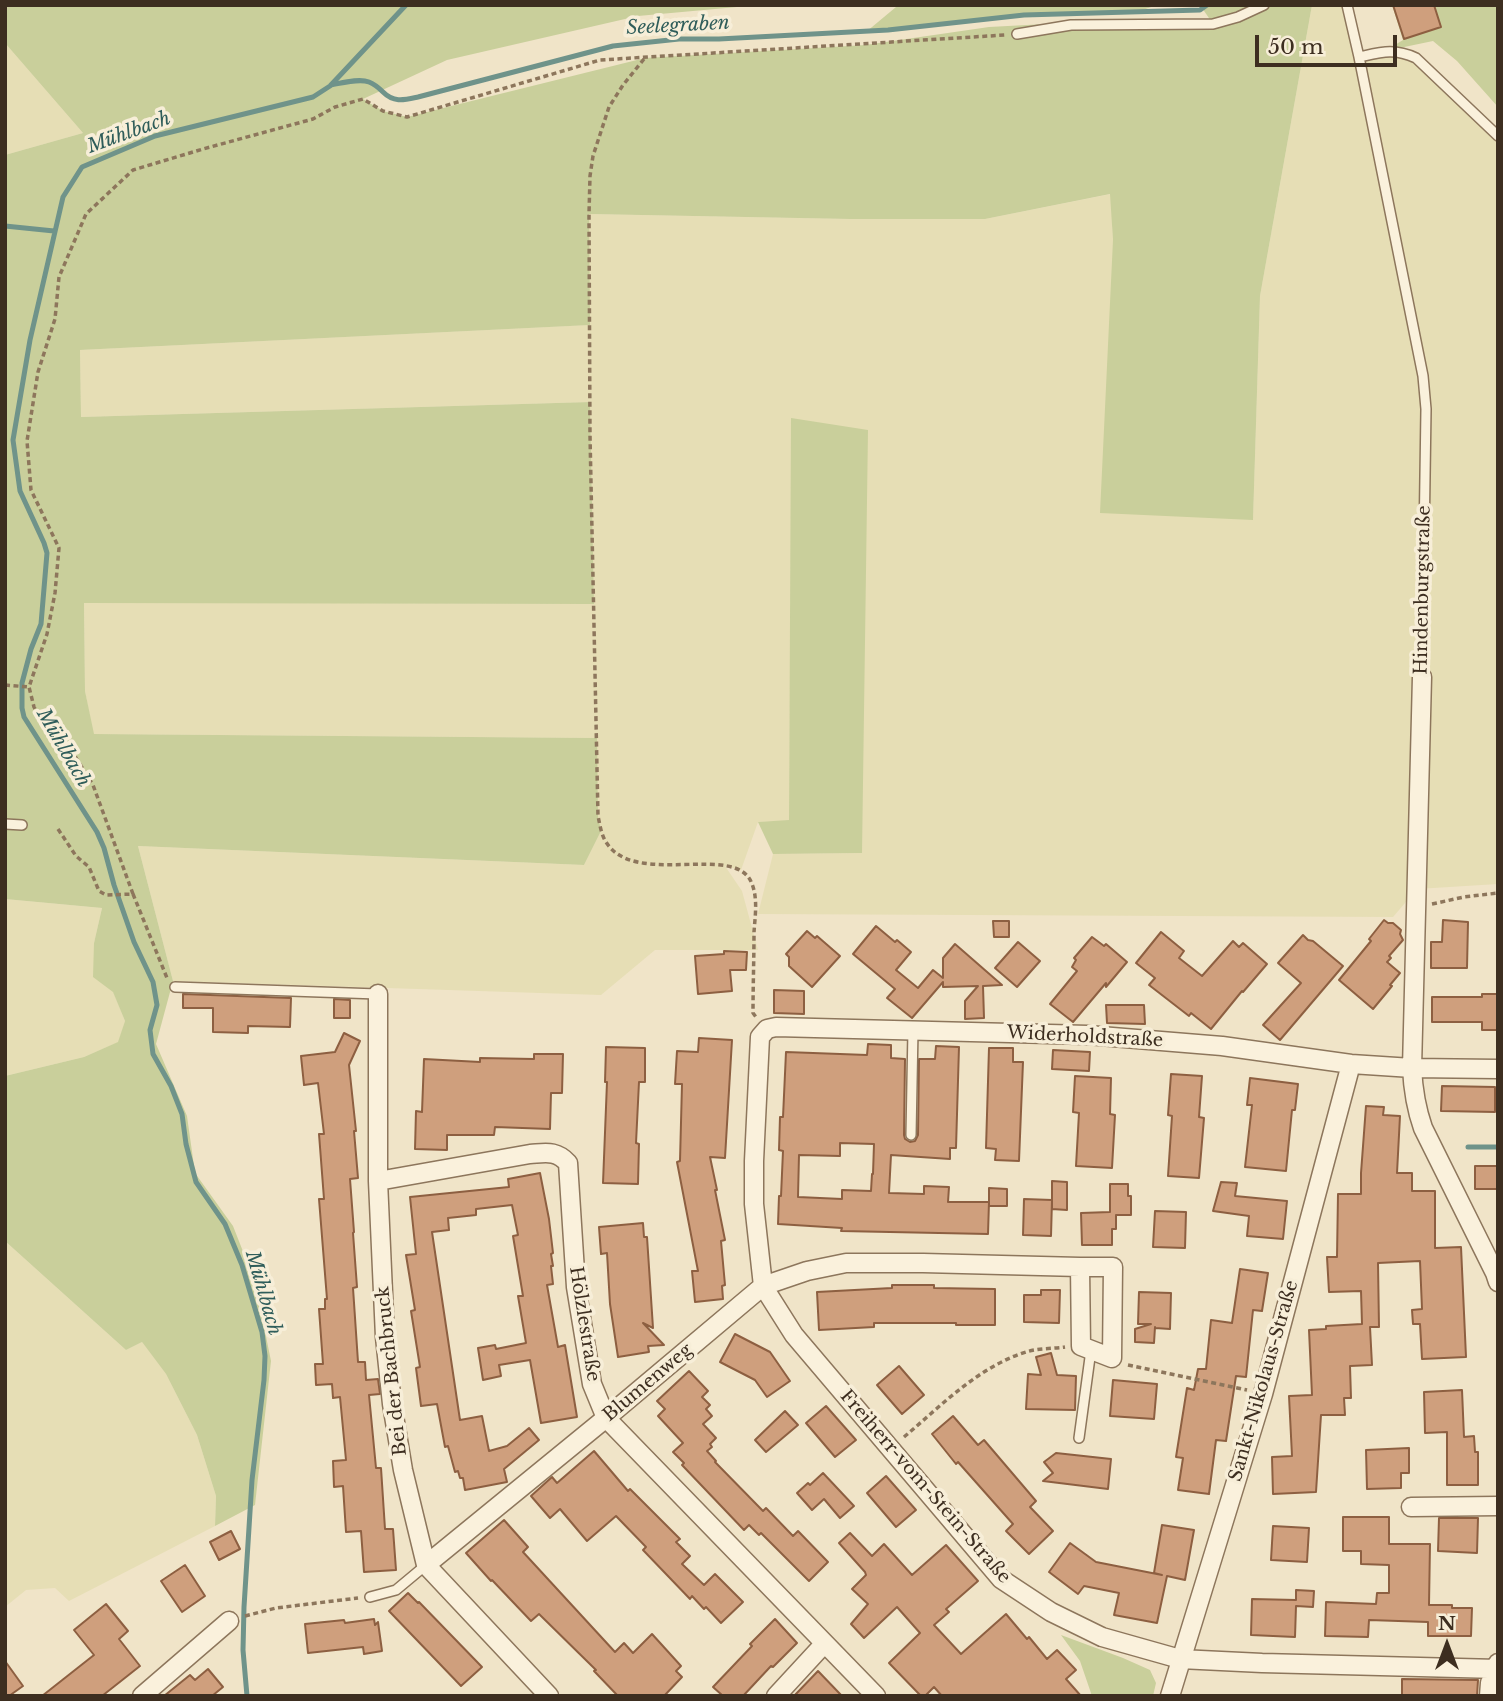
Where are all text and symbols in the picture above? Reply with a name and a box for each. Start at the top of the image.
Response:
water label: Seelegraben [626,12,730,40]
scale bar [1258,21,1400,65]
text: 50 m [1268,34,1323,60]
water label: Mühlbach [84,107,174,159]
street label: Hindenburgstraße [1411,505,1435,675]
water label: Mühlbach [31,705,95,791]
street label: Widerholdstraße [1006,1022,1164,1052]
water label: Mühlbach [240,1248,286,1338]
street label: Hölzlestraße [564,1265,604,1383]
street label: Sankt-Nikolaus-Straße [1225,1278,1303,1484]
street label: Bei der Bachbruck [372,1285,412,1457]
street label: Blumenweg [599,1340,697,1426]
street label: Freiherr-vom-Stein-Straße [835,1386,1015,1588]
north arrow [1412,1610,1482,1680]
text: N [1438,1612,1456,1635]

